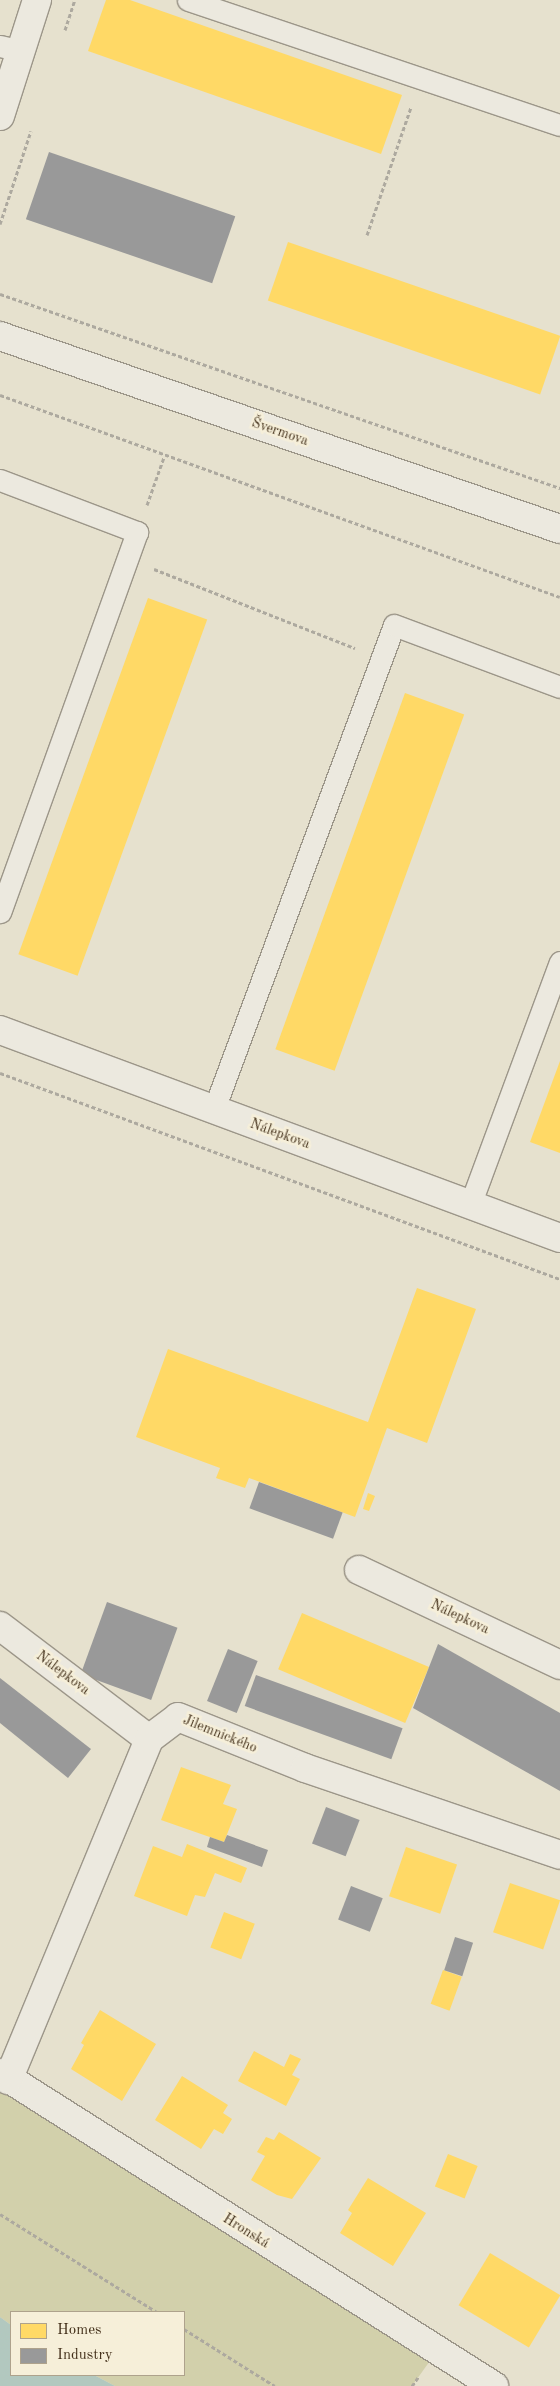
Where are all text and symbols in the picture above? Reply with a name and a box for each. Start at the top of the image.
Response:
street label: Švermova [249,414,311,450]
street label: Nálepkova [248,1115,312,1153]
street label: Nálepkova [428,1596,492,1638]
street label: Nálepkova [33,1647,93,1699]
street label: Jilemnického [181,1712,259,1756]
street label: Hronská [220,2210,272,2252]
legend [10,2311,185,2376]
text: Homes [57,2323,102,2338]
text: Industry [57,2348,113,2363]

